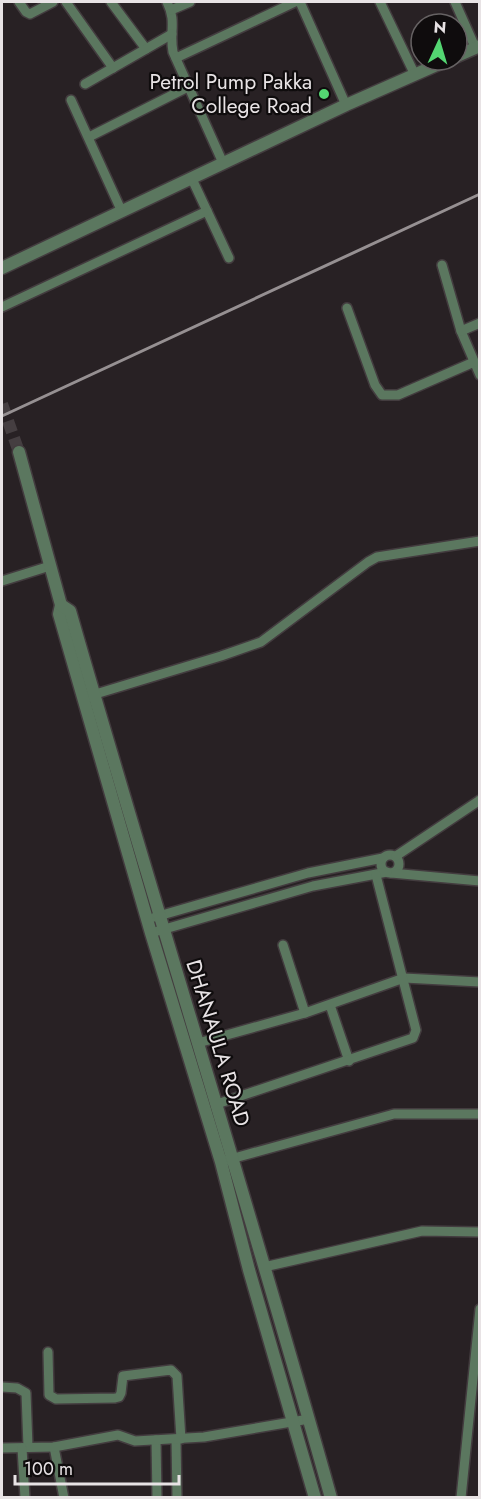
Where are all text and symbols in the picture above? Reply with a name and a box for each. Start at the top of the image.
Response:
north arrow [409,12,469,72]
text: N [433,16,447,39]
place label: Petrol Pump Pakka College Road [149,67,312,121]
marker: Petrol Pump Pakka College Road [317,87,331,101]
street label: DHANAULA ROAD [178,956,258,1130]
scale bar [15,1448,178,1486]
text: 100 m [24,1456,73,1482]

